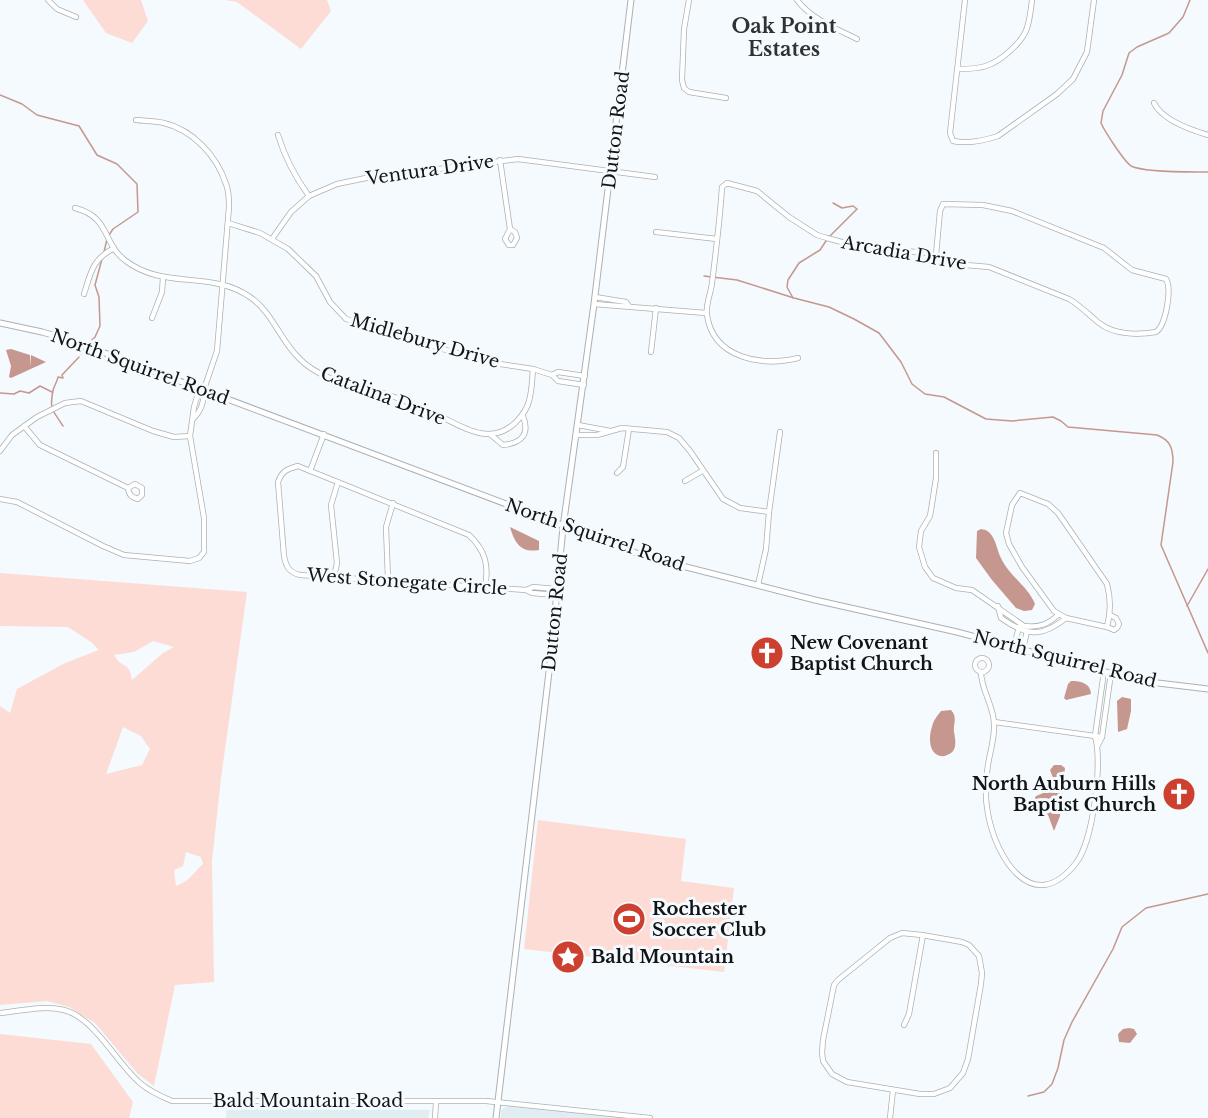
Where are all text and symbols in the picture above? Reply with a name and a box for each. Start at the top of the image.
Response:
district label: Oak Point Estates [732,14,837,61]
street label: Dutton Road [598,70,634,190]
street label: Ventura Drive [364,150,495,190]
street label: Arcadia Drive [839,231,968,275]
street label: Midlebury Drive [348,309,502,373]
street label: North Squirrel Road [48,324,232,410]
street label: Catalina Drive [317,362,449,430]
street label: North Squirrel Road [502,494,688,576]
street label: Dutton Road [538,552,572,672]
street label: West Stonegate Circle [305,564,508,600]
street label: North Squirrel Road [971,626,1159,692]
place label: New Covenant Baptist Church [790,632,933,675]
church icon: New Covenant Baptist Church [749,635,785,671]
place label: North Auburn Hills Baptist Church [972,773,1156,816]
church icon: North Auburn Hills Baptist Church [1161,776,1197,812]
place label: Rochester Soccer Club [652,898,766,941]
sports icon: Rochester Soccer Club [611,901,647,937]
place icon: Bald Mountain [550,939,586,975]
place label: Bald Mountain [591,946,734,968]
street label: Bald Mountain Road [213,1090,403,1112]

